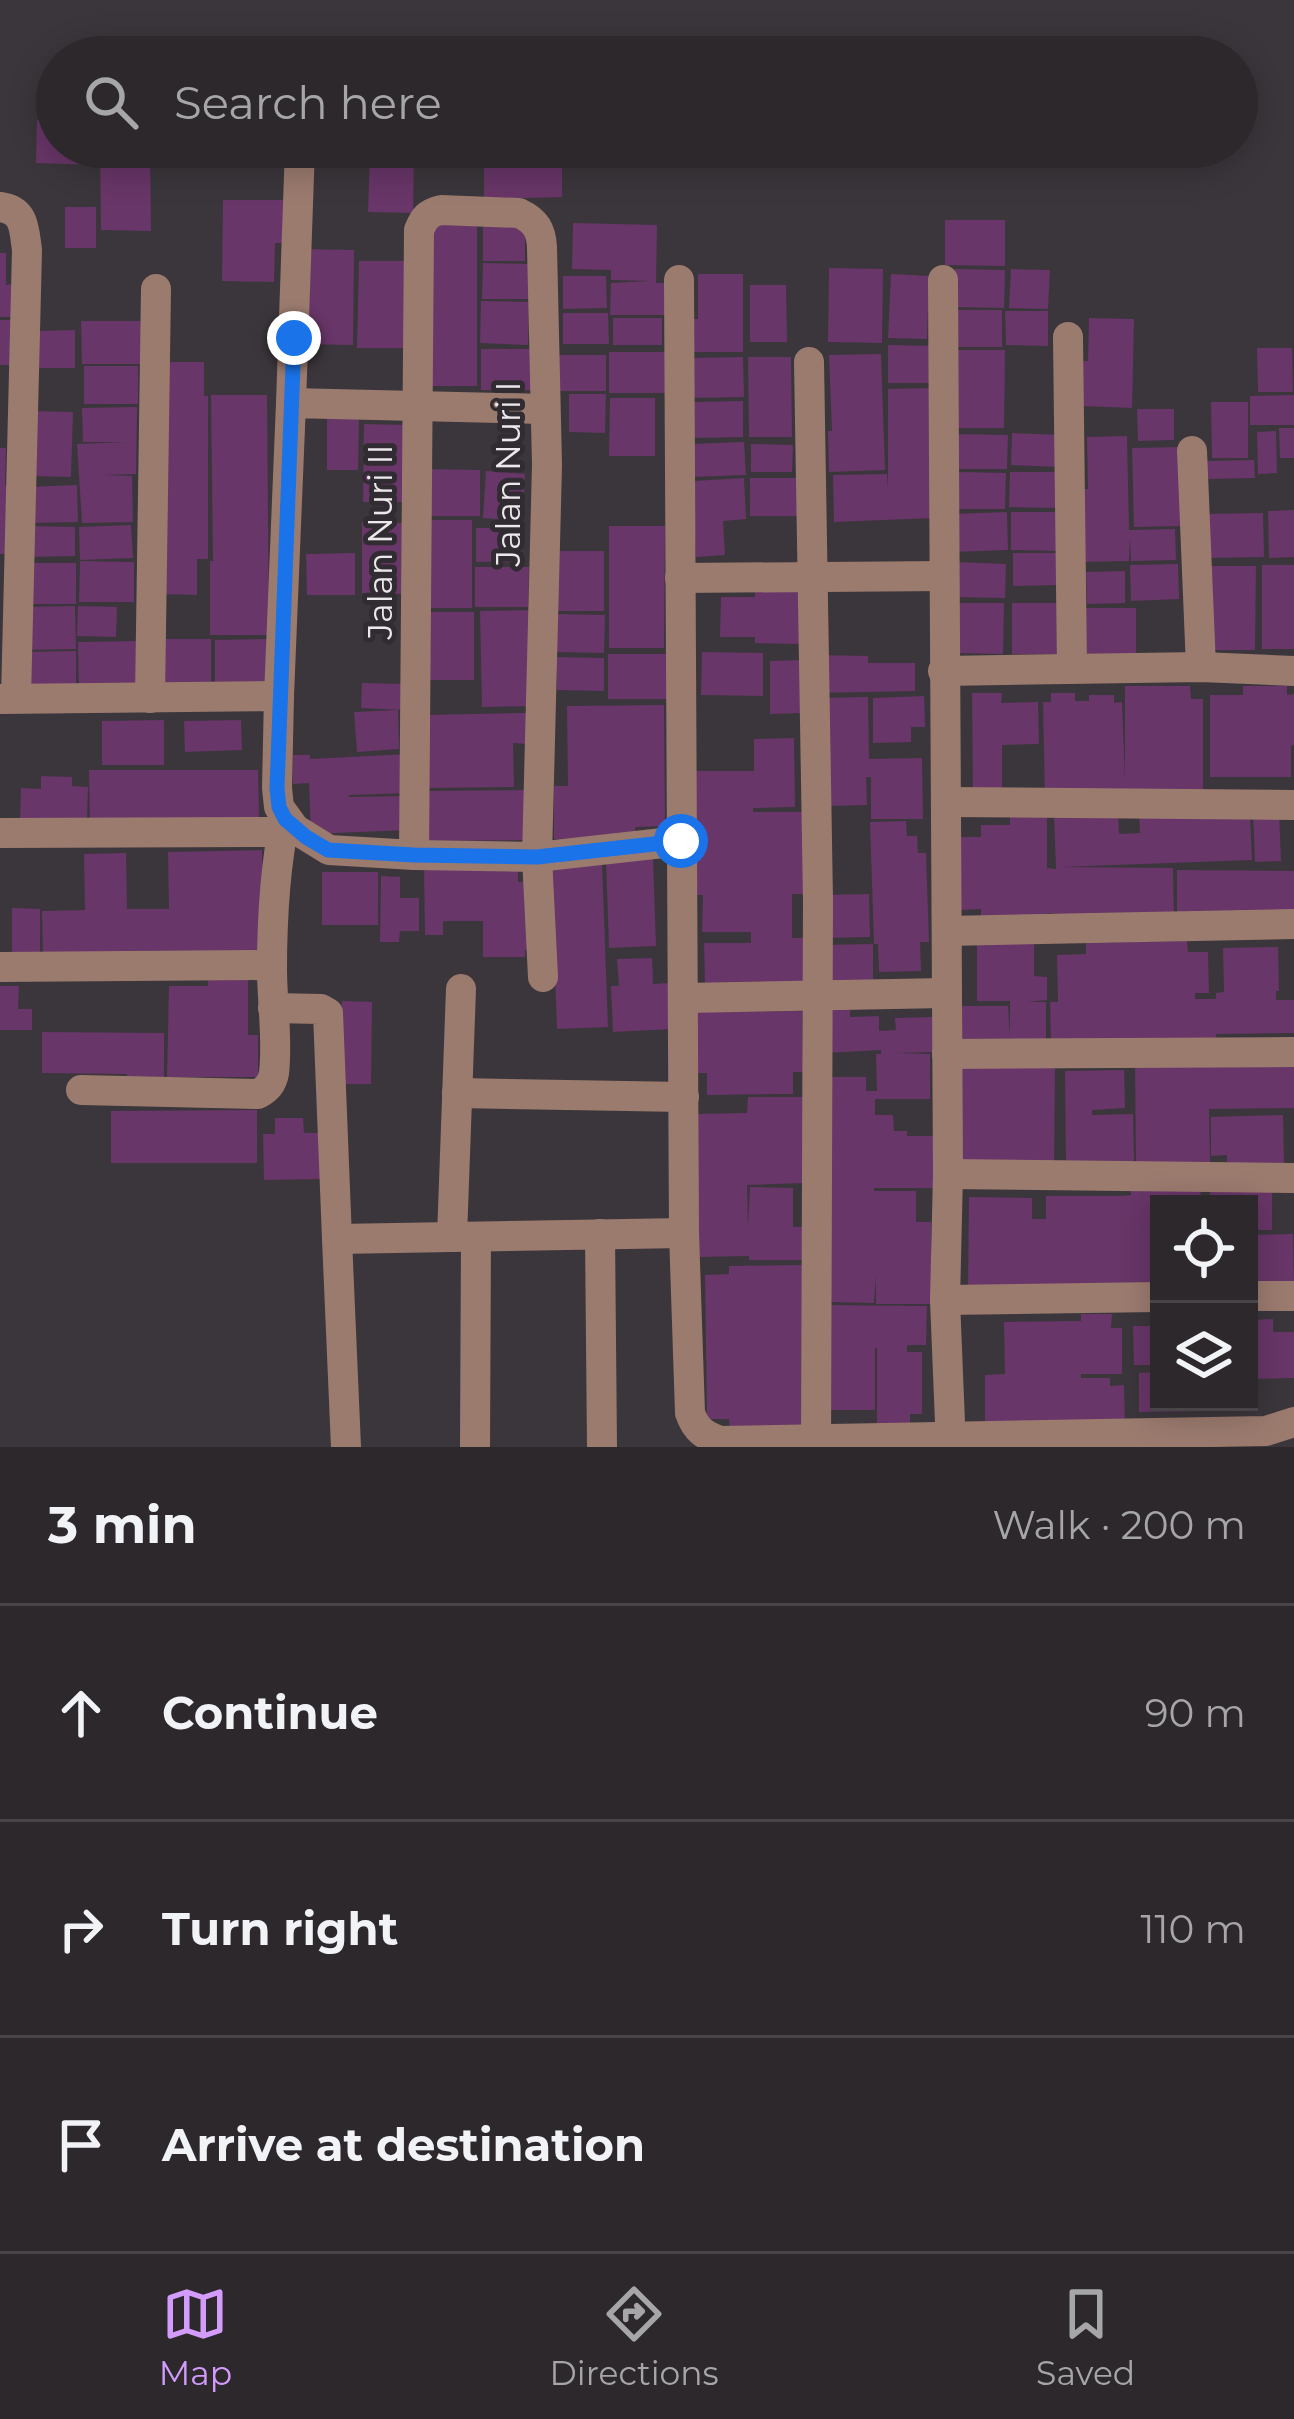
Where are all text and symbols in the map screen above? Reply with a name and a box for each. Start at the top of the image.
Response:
search box [36,36,1258,168]
icon: search [78,69,144,135]
text: Search here [174,75,442,130]
route end [267,311,321,365]
street label: Jalan Nuri I [488,382,528,567]
street label: Jalan Nuri II [360,445,400,640]
route start [654,814,708,868]
map controls [1150,1195,1258,1411]
button: locate [1150,1195,1258,1303]
button: layers [1150,1303,1258,1411]
text: 3 min [48,1494,197,1556]
text: Walk · 200 m [992,1501,1246,1549]
icon: ahead [48,1680,114,1746]
text: Continue [162,1685,378,1740]
text: 90 m [1145,1689,1246,1737]
icon: right [48,1896,114,1962]
text: Turn right [162,1901,398,1956]
text: 110 m [1140,1905,1246,1953]
icon: arrive [48,2112,114,2178]
text: Arrive at destination [162,2117,645,2172]
tab: Map [159,2281,232,2393]
tab: Directions [550,2281,719,2393]
tab: Saved [1036,2281,1135,2393]

